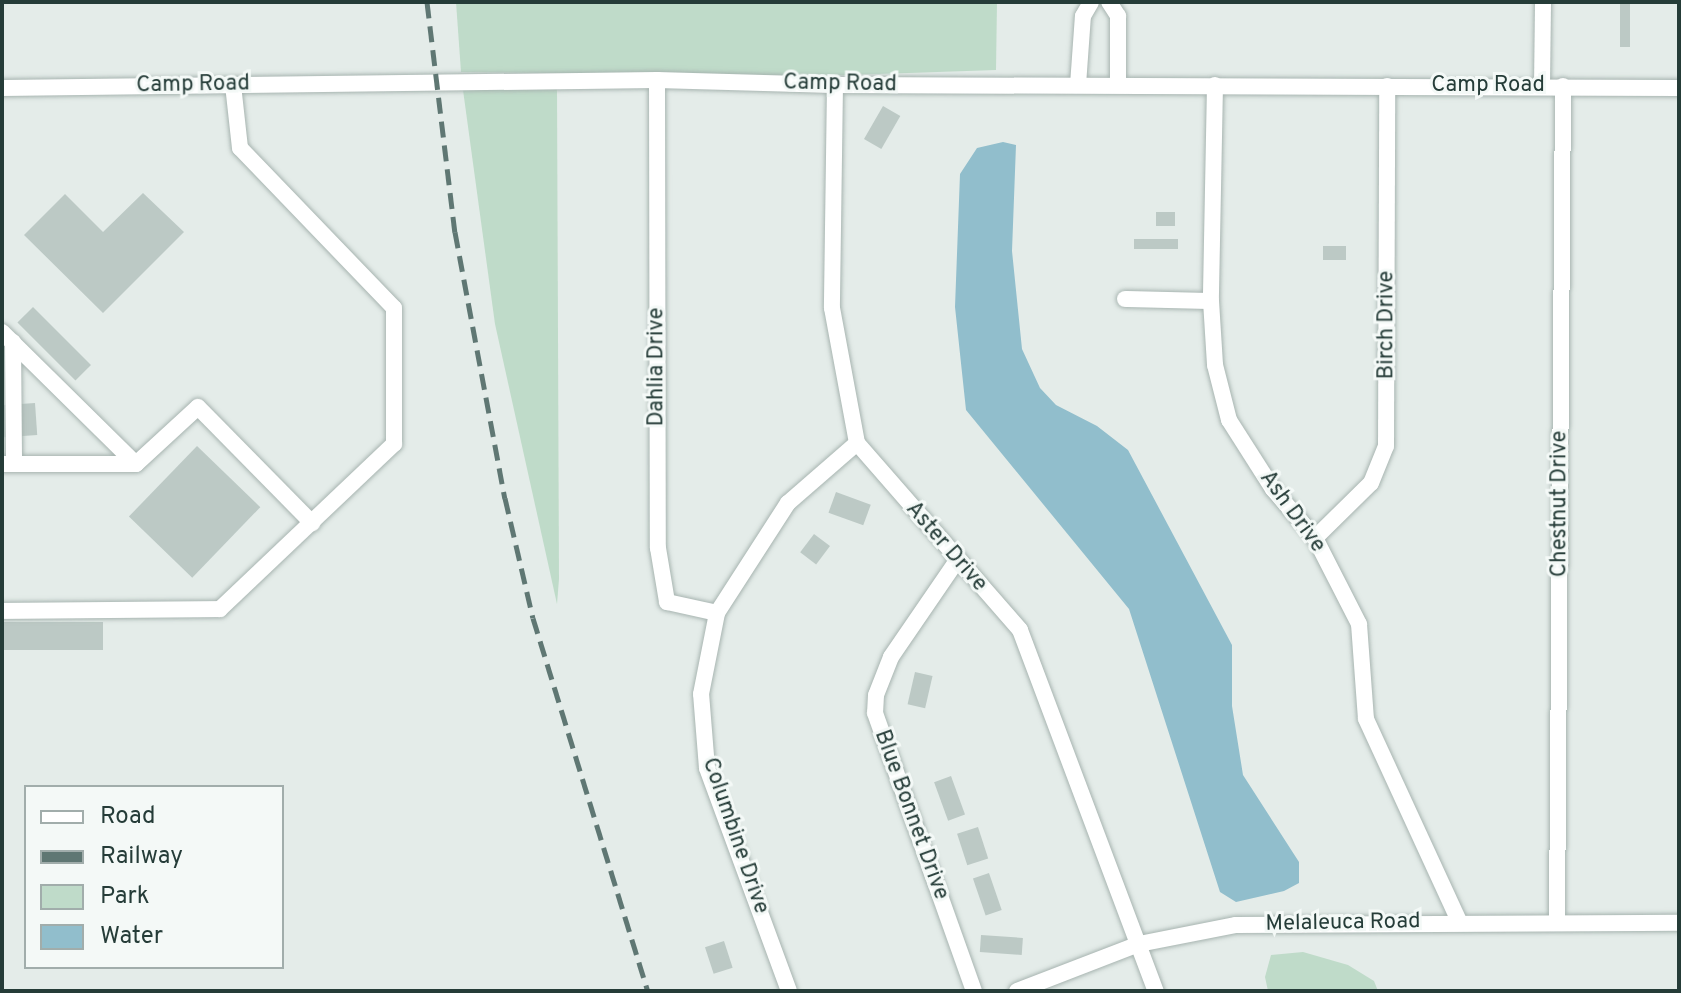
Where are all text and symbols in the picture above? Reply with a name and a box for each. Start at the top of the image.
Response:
street label: Camp Road [783,70,897,98]
street label: Camp Road [136,71,250,99]
street label: Camp Road [1431,73,1545,99]
street label: Birch Drive [1374,271,1400,379]
street label: Dahlia Drive [644,308,670,426]
street label: Chestnut Drive [1547,431,1573,577]
street label: Ash Drive [1253,466,1331,558]
street label: Aster Drive [900,496,992,598]
street label: Blue Bonnet Drive [868,726,954,904]
street label: Columbine Drive [696,754,774,918]
legend [24,785,284,969]
text: Road [100,802,156,832]
text: Railway [100,842,183,872]
text: Park [100,882,150,912]
street label: Melaleuca Road [1265,908,1421,938]
text: Water [100,922,163,952]

